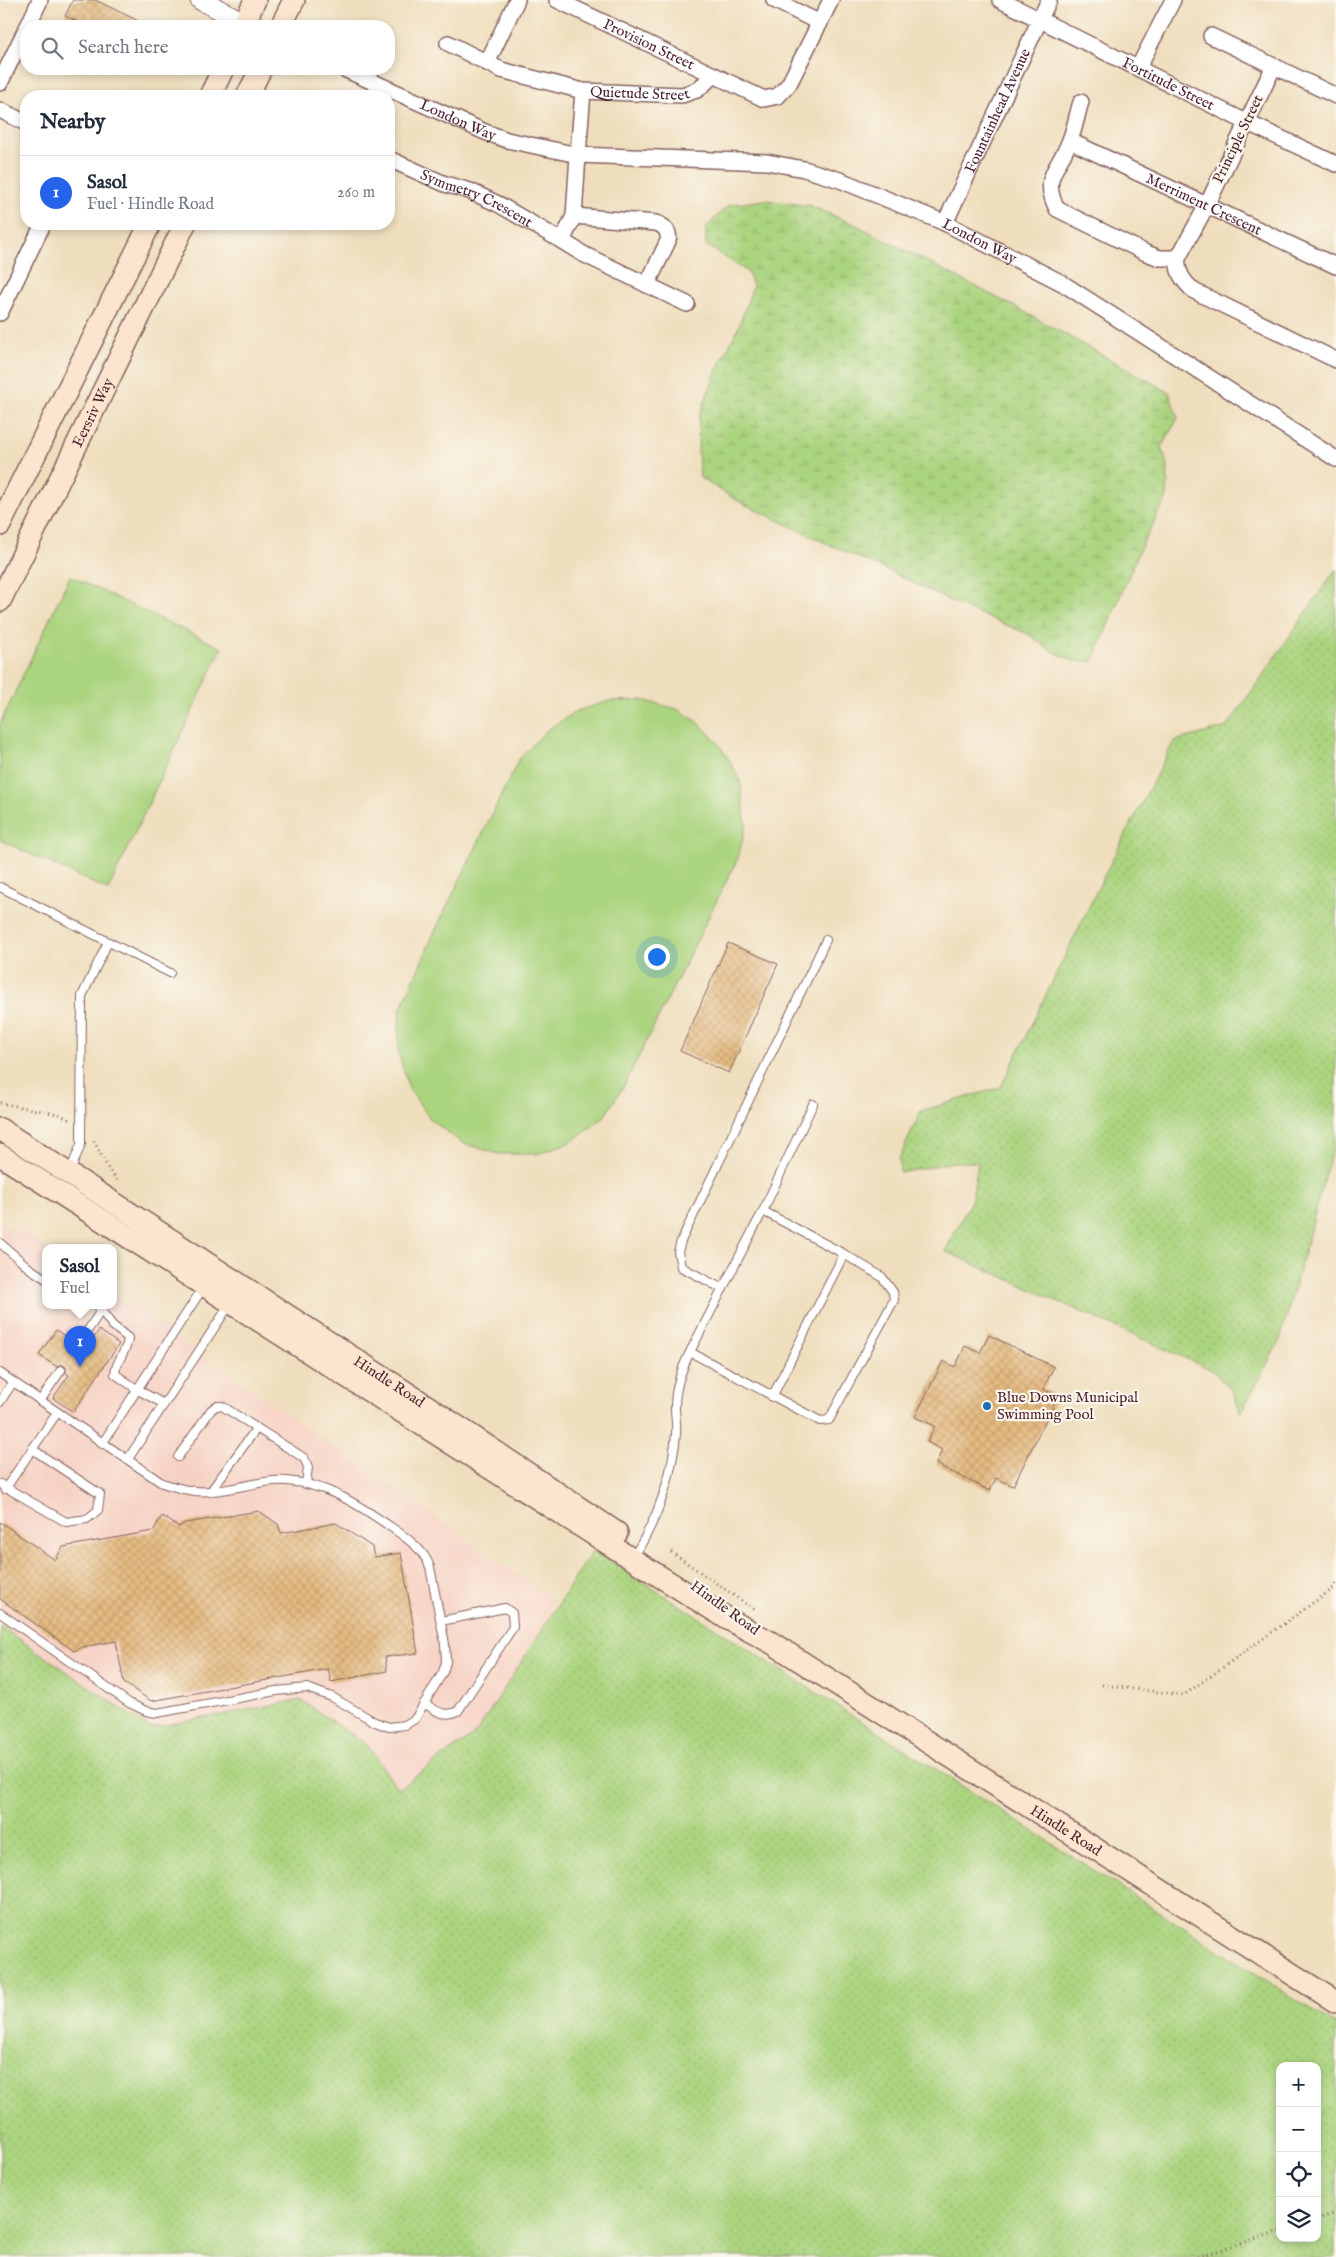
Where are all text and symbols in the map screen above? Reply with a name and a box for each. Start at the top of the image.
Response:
street label: Provision Street [600,14,698,74]
search box [20,20,395,75]
icon: search [38,34,66,62]
text: Search here [78,36,169,60]
street label: Fountainhead Avenue [960,45,1035,176]
street label: Fortitude Street [1119,53,1218,114]
street label: Quietude Street [590,82,692,105]
street label: Principle Street [1208,92,1268,186]
street label: London Way [417,95,499,145]
text: Nearby [40,109,105,136]
street label: Symmetry Crescent [418,165,536,231]
street label: Merriment Crescent [1143,169,1265,239]
text: Sasol [87,171,127,195]
text: 1 [53,183,59,203]
text: 260 m [337,183,375,203]
text: Fuel · Hindle Road [87,195,214,215]
street label: London Way [939,214,1021,268]
street label: Eersriv Way [68,374,118,450]
your location [644,944,670,970]
popup [42,1244,117,1309]
text: Sasol [59,1255,100,1279]
text: Fuel [59,1279,90,1299]
pin: 1 [64,1326,96,1367]
street label: Hindle Road [350,1351,429,1412]
place label: Blue Downs Municipal Swimming Pool [997,1388,1139,1424]
marker: Blue Downs Municipal Swimming Pool [981,1400,993,1412]
street label: Hindle Road [687,1577,764,1640]
street label: Hindle Road [1027,1800,1106,1860]
map controls [1276,2062,1321,2242]
button: + [1276,2062,1321,2107]
button: − [1276,2107,1321,2152]
button: locate [1276,2152,1321,2197]
button: layers [1276,2197,1321,2242]

